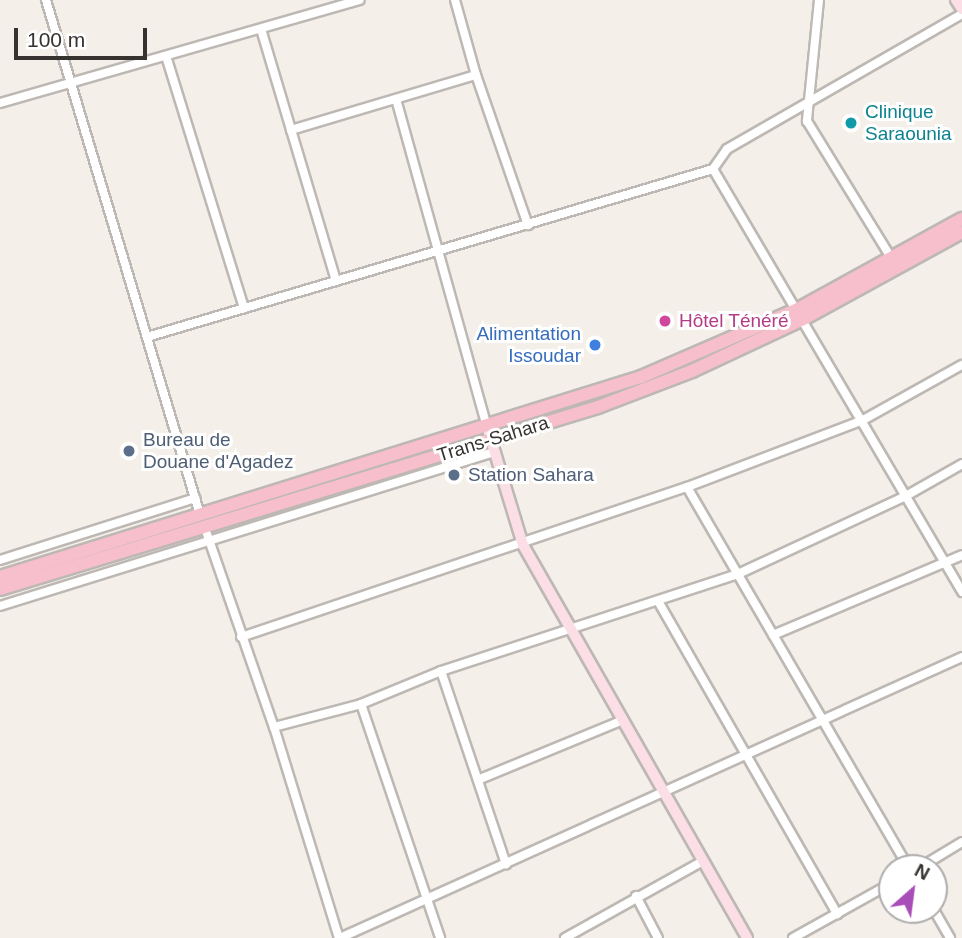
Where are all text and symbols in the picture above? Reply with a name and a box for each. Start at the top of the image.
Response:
scale bar [18,14,150,58]
text: 100 m [27,28,85,51]
place label: Clinique Saraounia [865,101,952,145]
marker: Clinique Saraounia [843,115,859,131]
place label: Hôtel Ténéré [679,310,789,332]
marker: Hôtel Ténéré [657,313,673,329]
place label: Alimentation Issoudar [476,323,581,367]
marker: Alimentation Issoudar [587,337,603,353]
street label: Trans-Sahara [434,411,552,467]
place label: Bureau de Douane d'Agadez [143,429,293,473]
marker: Bureau de Douane d'Agadez [121,443,137,459]
place label: Station Sahara [468,464,594,486]
marker: Station Sahara [446,467,462,483]
north arrow [878,854,948,924]
text: N [911,859,933,884]

